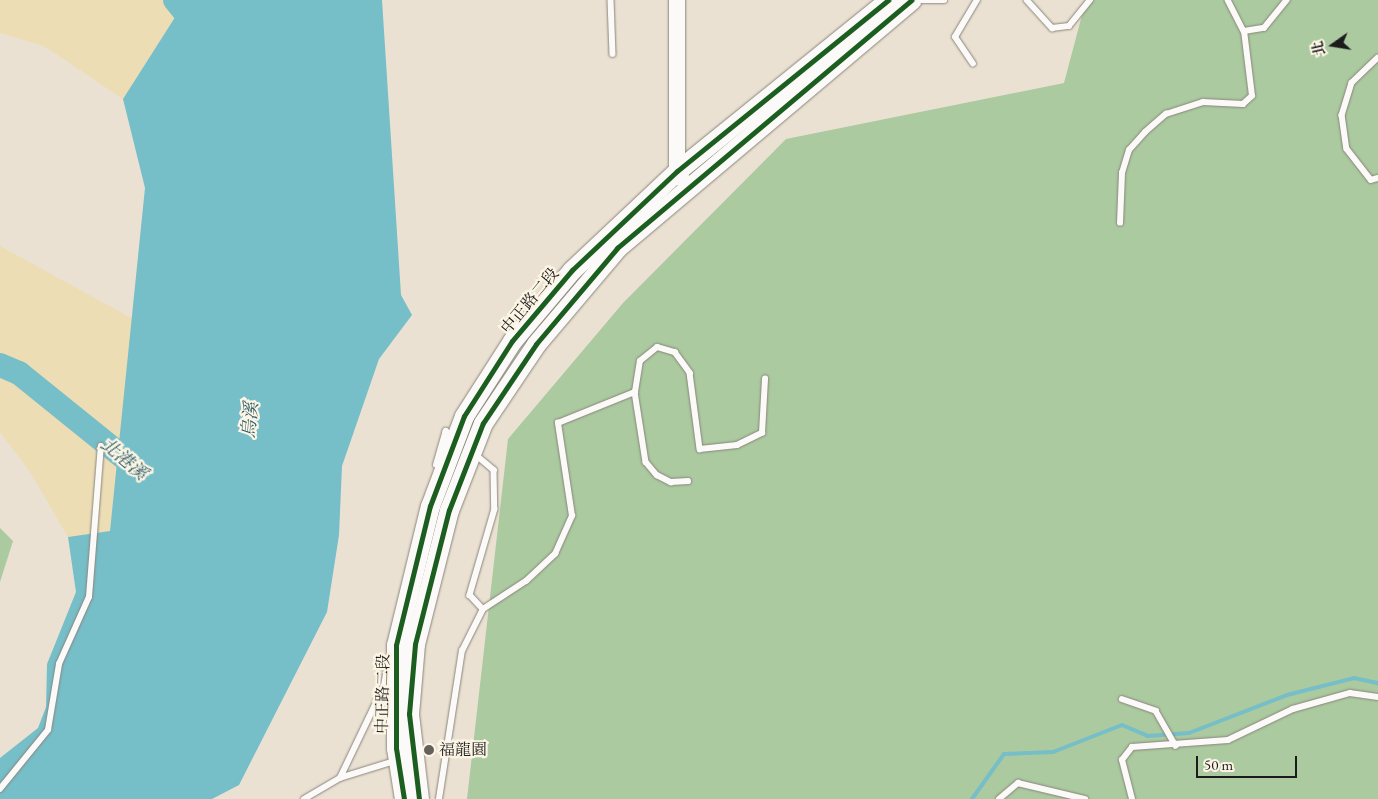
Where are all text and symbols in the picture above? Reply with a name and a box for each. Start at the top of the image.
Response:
north arrow [1308,20,1358,70]
text: 北 [1308,40,1329,57]
street label: 中正路二段 [497,264,563,338]
water label: 烏溪 [238,401,262,439]
water label: 北港溪 [96,433,152,485]
street label: 中正路二段 [373,654,393,734]
place label: 福龍園 [439,740,487,760]
marker: 福龍園 [423,744,435,756]
scale bar [1198,746,1299,778]
text: 50 m [1204,755,1233,774]

